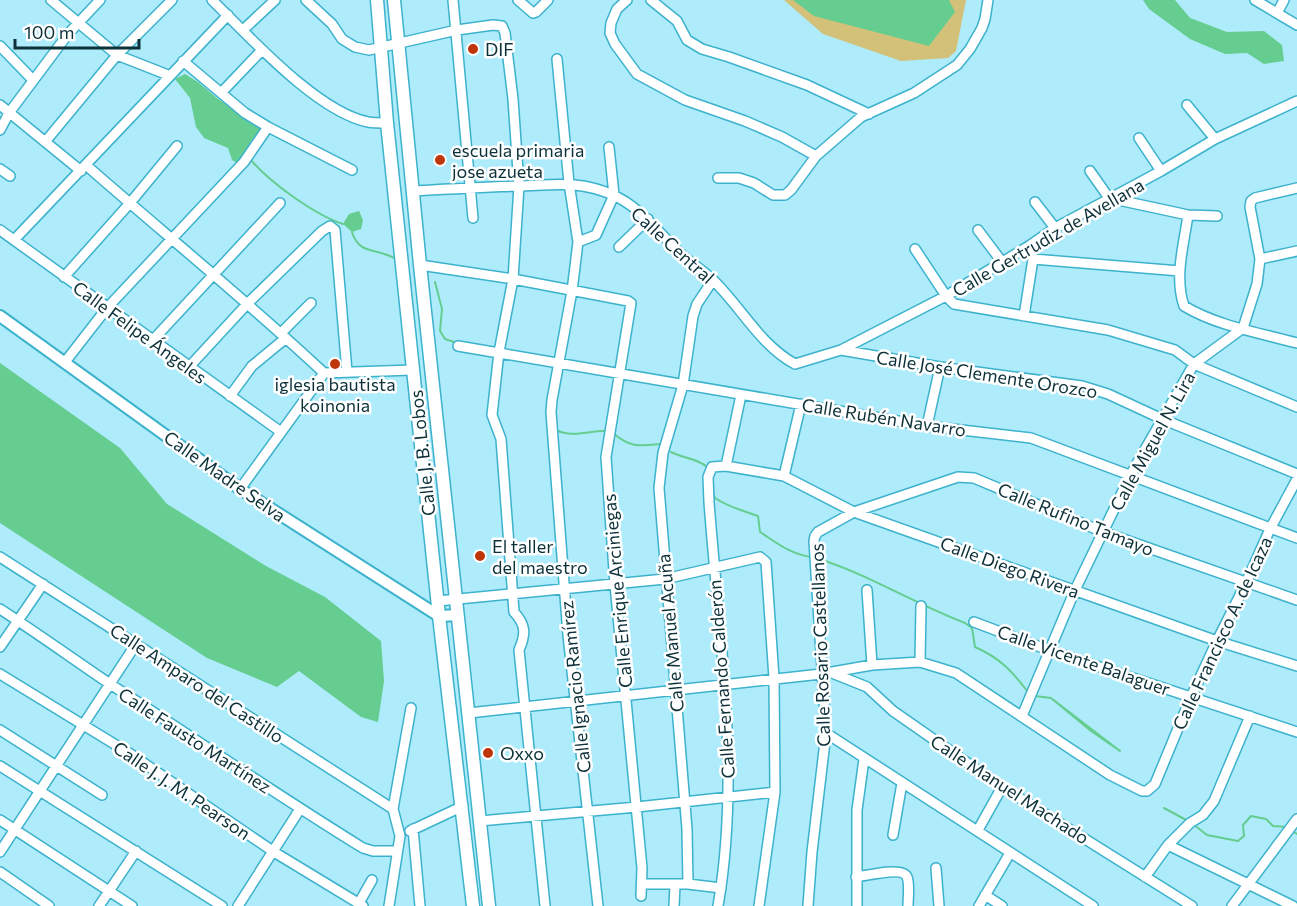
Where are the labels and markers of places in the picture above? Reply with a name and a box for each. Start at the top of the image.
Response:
place label: DIF [485,38,514,60]
marker: DIF [466,42,480,56]
place label: escuela primaria jose azueta [452,139,584,182]
marker: escuela primaria jose azueta [433,153,447,167]
marker: iglesia bautista koinonia [328,357,342,371]
place label: iglesia bautista koinonia [274,373,396,416]
place label: El taller del maestro [492,535,588,578]
marker: El taller del maestro [473,549,487,563]
place label: Oxxo [500,742,544,764]
marker: Oxxo [481,746,495,760]

